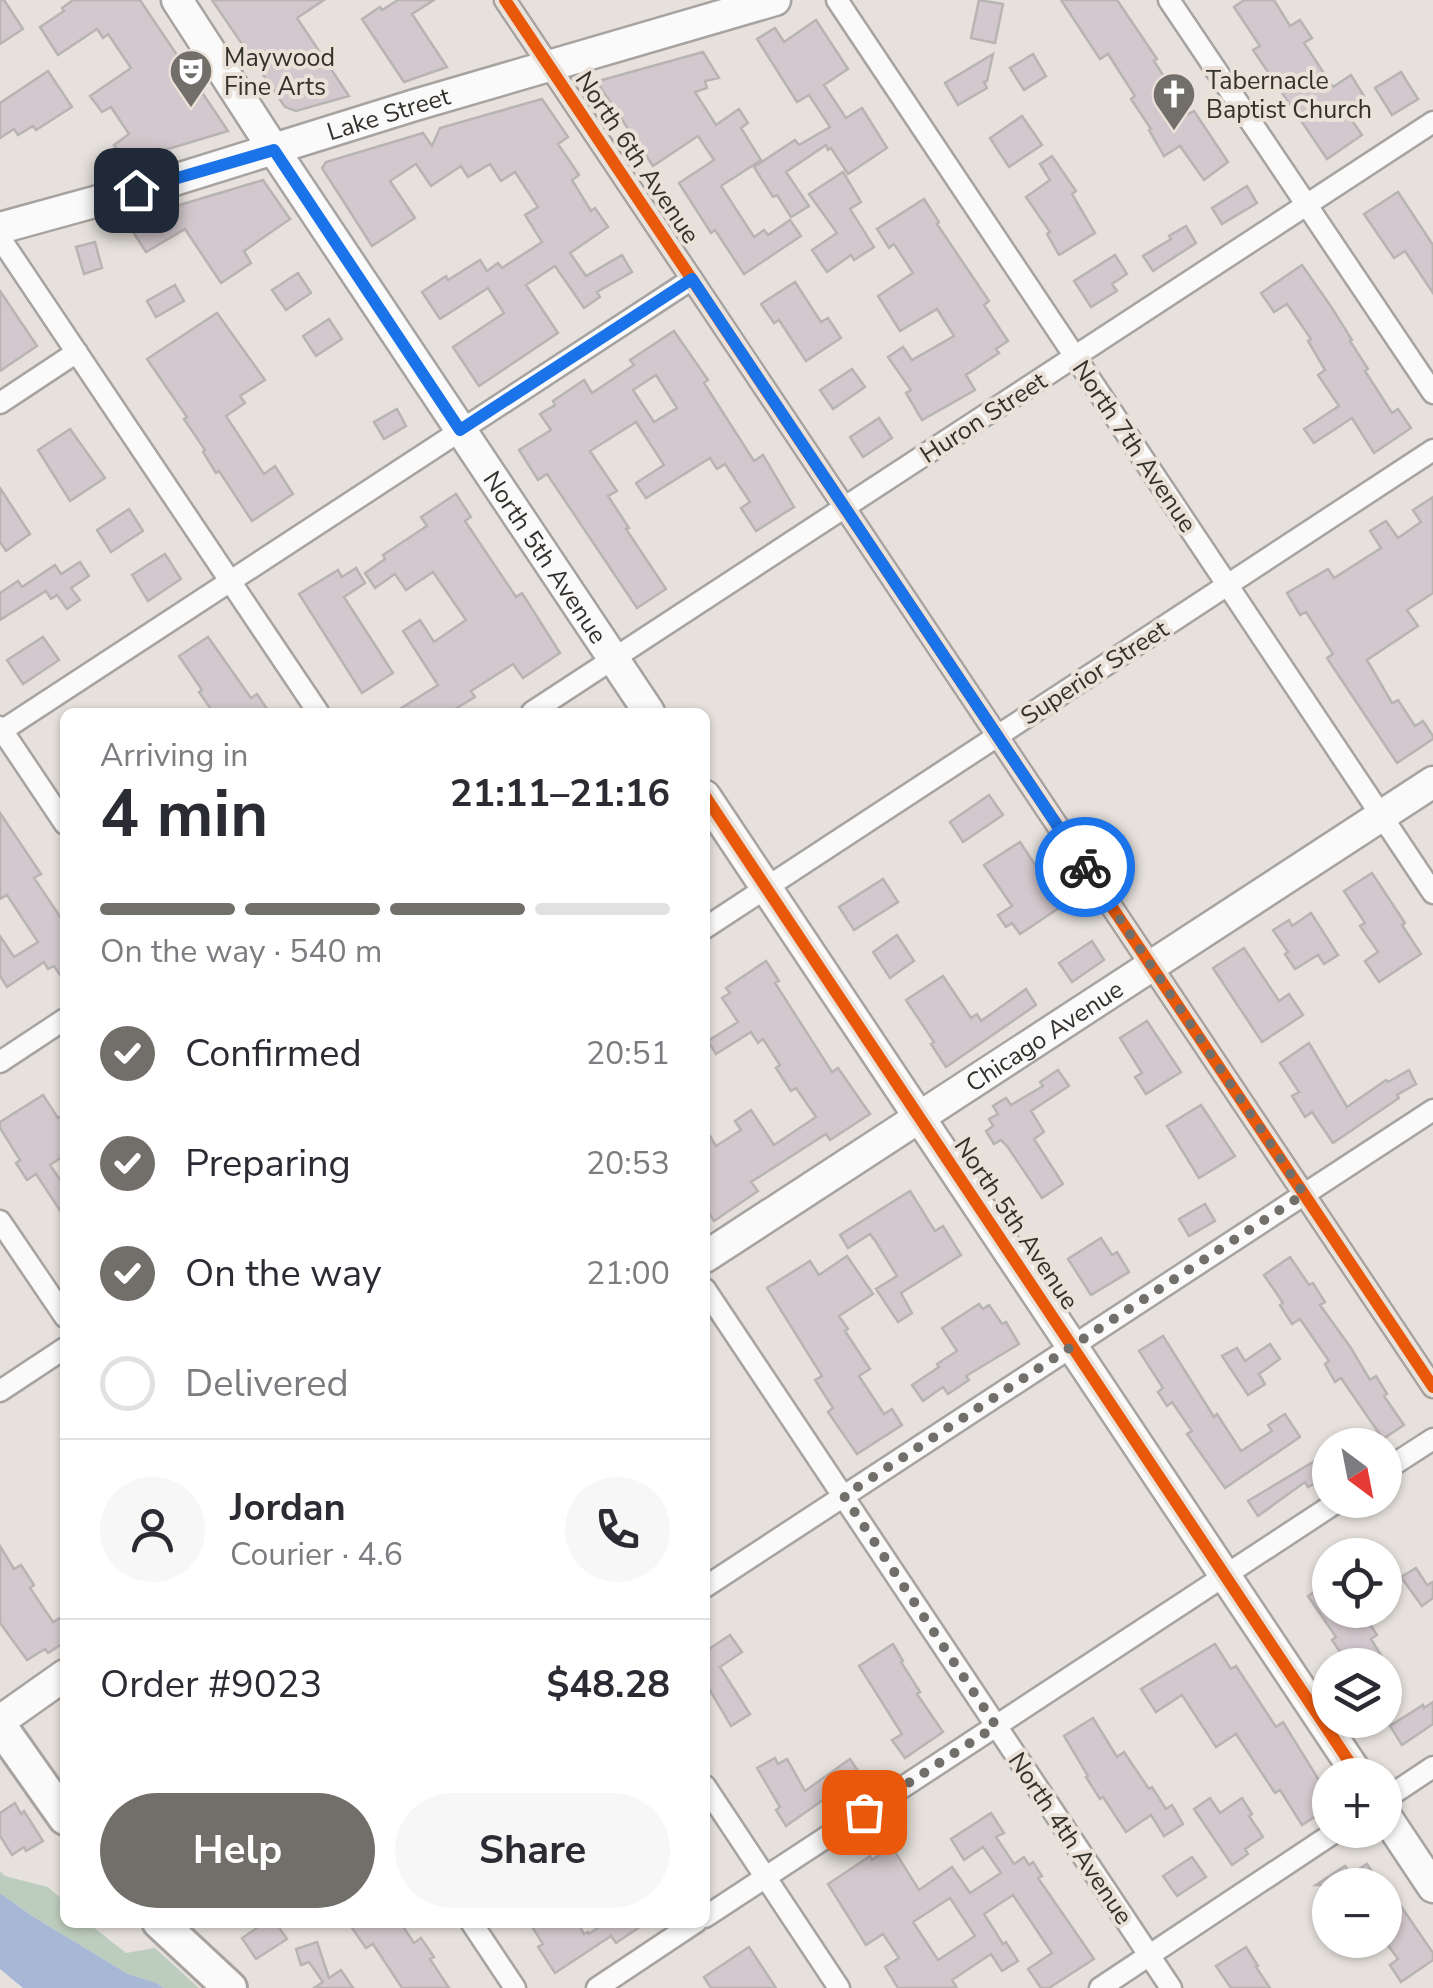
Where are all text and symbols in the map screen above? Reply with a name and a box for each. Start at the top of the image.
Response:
place label: Maywood Fine Arts [224,41,335,104]
theatre icon: Maywood Fine Arts [168,48,214,109]
place label: Tabernacle Baptist Church [1206,64,1372,127]
street label: North 6th Avenue [567,65,707,250]
church icon: Tabernacle Baptist Church [1151,71,1197,132]
street label: Lake Street [323,80,454,149]
pin [94,148,179,233]
icon: home [109,163,164,218]
street label: North 7th Avenue [1064,354,1204,539]
street label: Huron Street [914,364,1054,471]
street label: North 5th Avenue [475,465,615,651]
street label: Superior Street [1014,612,1175,733]
text: Arriving in [100,734,248,777]
text: 21:11–21:16 [450,768,670,819]
text: 4 min [100,770,268,859]
courier [1035,817,1135,917]
icon: bike [1058,840,1113,895]
text: On the way · 540 m [100,930,382,973]
street label: Chicago Avenue [959,973,1130,1100]
icon: check [100,1026,155,1081]
text: Confirmed [185,1028,362,1079]
text: 20:51 [586,1032,670,1075]
street label: North 5th Avenue [946,1131,1086,1316]
icon: check [100,1136,155,1191]
text: Preparing [185,1138,351,1189]
text: 20:53 [586,1142,670,1185]
icon: check [100,1246,155,1301]
text: On the way [185,1248,381,1299]
text: 21:00 [586,1252,670,1295]
text: Delivered [185,1358,349,1409]
north arrow [1312,1428,1402,1518]
map controls [1312,1428,1402,1958]
button: person [100,1477,205,1582]
button: phone [565,1477,670,1582]
text: Jordan [230,1482,346,1533]
text: Courier · 4.6 [230,1533,403,1576]
button: locate [1312,1538,1402,1628]
button: layers [1312,1648,1402,1738]
text: Order #9023 [100,1659,322,1710]
text: $48.28 [547,1659,670,1710]
street label: North 4th Avenue [1000,1746,1140,1931]
button: + [1312,1758,1402,1848]
pin [822,1770,907,1855]
icon: bag [837,1785,892,1840]
button: Help [100,1793,375,1908]
button: Share [395,1793,670,1908]
button: − [1312,1868,1402,1958]

